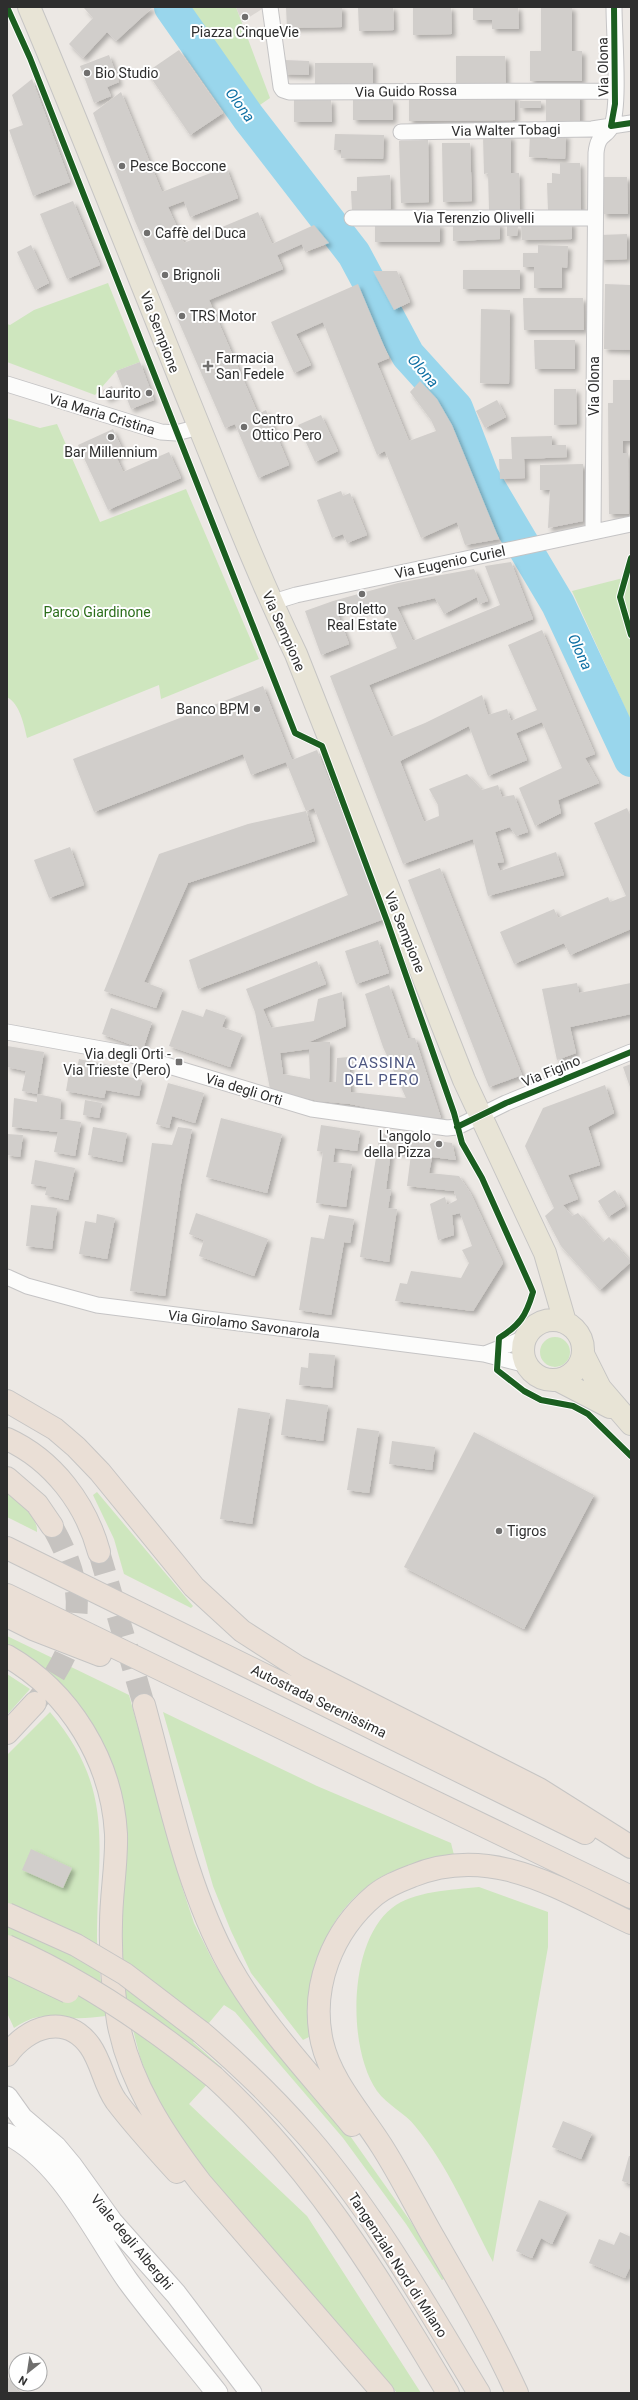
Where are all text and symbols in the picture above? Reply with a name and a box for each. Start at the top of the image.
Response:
marker: Piazza CinqueVie [240,12,250,22]
place label: Piazza CinqueVie [191,24,299,40]
street label: Via Olona [594,37,612,97]
place label: Bio Studio [95,65,158,81]
marker: Bio Studio [82,68,92,78]
street label: Via Guido Rossa [355,82,457,100]
water label: Olona [222,84,258,126]
street label: Via Walter Tobagi [451,121,561,139]
place label: Pesce Boccone [130,158,226,174]
marker: Pesce Boccone [117,161,127,171]
street label: Via Terenzio Olivelli [414,210,534,226]
place label: Caffè del Duca [155,225,246,241]
marker: Caffè del Duca [142,228,152,238]
place label: Brignoli [173,267,220,283]
marker: Brignoli [160,270,170,280]
street label: Via Sempione [137,289,183,375]
place label: TRS Motor [190,308,256,324]
marker: TRS Motor [177,311,187,321]
place label: Farmacia San Fedele [216,350,284,382]
water label: Olona [404,351,442,391]
street label: Via Olona [586,356,602,416]
marker: Farmacia San Fedele [203,361,213,371]
place label: Laurito [98,385,141,401]
marker: Laurito [144,388,154,398]
street label: Via Maria Cristina [47,390,157,438]
place label: Centro Ottico Pero [252,411,322,443]
marker: Centro Ottico Pero [239,422,249,432]
marker: Bar Millennium [106,432,116,442]
place label: Bar Millennium [64,444,158,460]
street label: Via Eugenio Curiel [393,542,507,582]
street label: Via Sempione [259,589,309,673]
marker: Broletto Real Estate [357,589,367,599]
place label: Broletto Real Estate [327,601,397,633]
park label: Parco Giardinone [43,604,151,620]
water label: Olona [564,631,596,673]
place label: Banco BPM [176,701,249,717]
marker: Banco BPM [252,704,262,714]
street label: Via Sempione [382,889,428,975]
place label: Via degli Orti - Via Trieste (Pero) [63,1046,171,1079]
street label: Via Figino [519,1052,583,1090]
district label: CASSINA DEL PERO [344,1054,420,1089]
marker: Via degli Orti - Via Trieste (Pero) [174,1057,184,1067]
street label: Via degli Orti [204,1070,284,1108]
place label: L'angolo della Pizza [364,1128,431,1160]
marker: L'angolo della Pizza [434,1139,444,1149]
street label: Via Girolamo Savonarola [167,1307,321,1341]
place label: Tigros [507,1523,546,1539]
marker: Tigros [494,1526,504,1536]
street label: Autostrada Serenissima [249,1661,389,1741]
street label: Tangenziale Nord di Milano [345,2190,451,2340]
street label: Viale degli Alberghi [88,2191,176,2293]
north arrow [8,2352,48,2392]
text: N [16,2373,30,2388]

